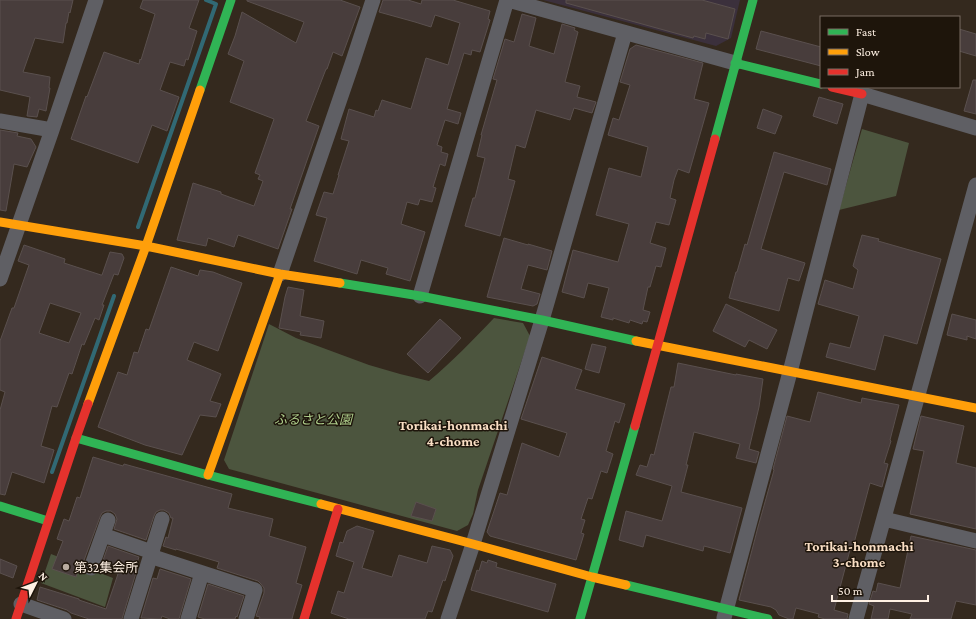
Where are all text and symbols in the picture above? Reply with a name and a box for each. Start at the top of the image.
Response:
legend [820,16,960,88]
text: Fast [856,25,877,39]
text: Slow [856,45,880,59]
text: Jam [855,65,875,79]
park label: ふるさと公園 [274,412,354,427]
district label: Torikai-honmachi 4-chome [399,417,507,449]
district label: Torikai-honmachi 3-chome [805,538,913,570]
place label: 第32集会所 [74,560,138,575]
marker: 第32集会所 [61,562,71,572]
north arrow [16,563,56,603]
text: N [36,570,51,583]
scale bar [832,577,928,603]
text: 50 m [838,584,863,598]

